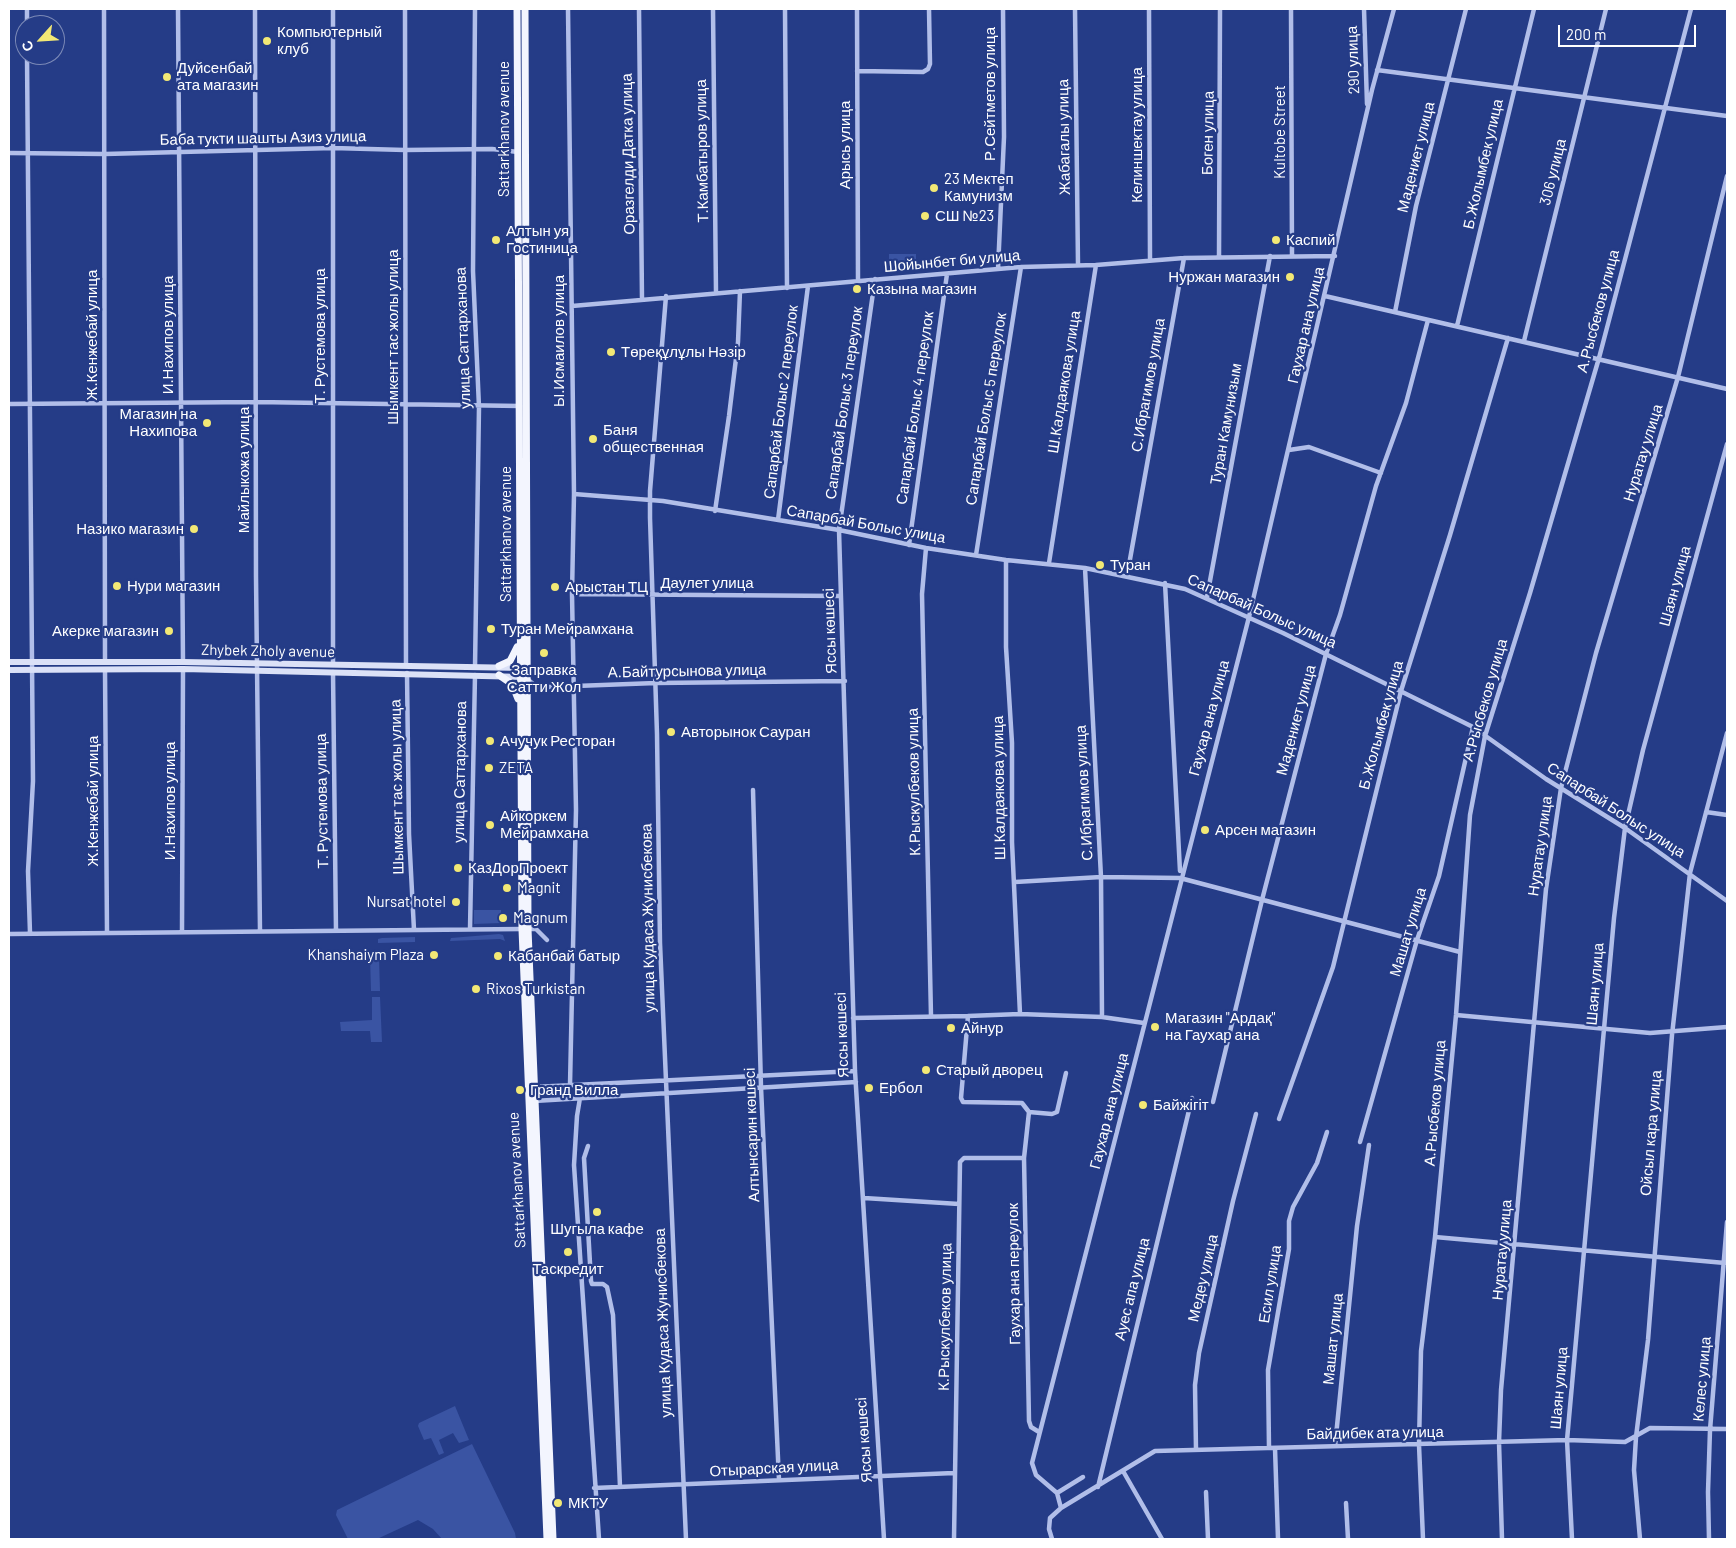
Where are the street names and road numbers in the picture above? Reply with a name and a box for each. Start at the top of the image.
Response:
street label: 290 улица [1343,25,1363,95]
street label: Р.Сейтметов улица [981,27,999,161]
street label: Sattarkhanov avenue [495,61,513,197]
street label: Келиншектау улица [1128,67,1146,203]
street label: Оразгелди Датка улица [618,73,638,235]
street label: Т.Камбатыров улица [692,79,712,223]
street label: Жабагалы улица [1054,79,1074,195]
street label: Kultobe Street [1271,85,1289,179]
street label: Боген улица [1198,91,1218,175]
street label: Б.Жолымбек улица [1459,97,1507,231]
street label: Мадениет улица [1394,100,1438,214]
street label: Арысь улица [836,101,854,189]
street label: Баба тукти шашты Азиз улица [159,127,367,149]
street label: 306 улица [1536,137,1570,207]
street label: Шойынбет би улица [883,246,1021,276]
street label: А.Рысбеков улица [1573,248,1623,374]
street label: Шымкент тас жолы улица [384,249,402,425]
street label: Гаухар ана улица [1284,265,1328,385]
street label: улица Саттарханова [452,267,474,409]
street label: Т. Рустемова улица [311,268,329,404]
street label: Ж.Кенжебай улица [83,270,101,400]
street label: Ы.Исмаилов улица [550,275,568,407]
street label: И.Нахипов улица [159,276,177,394]
street label: Сапарбай Болыс 2 переулок [760,304,802,500]
street label: Сапарбай Болыс 3 переулок [822,305,866,501]
street label: Ш.Калдаякова улица [1044,309,1084,455]
street label: Сапарбай Болыс 4 переулок [893,310,937,506]
street label: Сапарбай Болыс 5 переулок [962,311,1010,507]
street label: С.Ибрагимов улица [1127,317,1169,453]
street label: Туран Камунизым [1206,362,1246,486]
street label: Нуратау улица [1620,402,1666,504]
street label: Майлыкожа улица [235,407,253,533]
street label: Sattarkhanov avenue [497,466,515,602]
street label: Сапарбай Болыс улица [785,501,947,547]
street label: Шаян улица [1656,544,1694,628]
street label: Сапарбай Болыс улица [1185,570,1339,652]
street label: Даулет улица [660,574,754,592]
street label: Яссы көшесі [820,588,840,674]
street label: А.Рысбеков улица [1459,637,1511,763]
street label: Zhybek Zholy avenue [201,641,335,661]
street label: Гаухар ана улица [1185,658,1233,778]
street label: Б.Жолымбек улица [1355,658,1407,792]
street label: А.Байтурсынова улица [607,661,767,681]
street label: Мадениет улица [1273,663,1319,777]
street label: Шымкент тас жолы улица [386,699,408,875]
street label: улица Саттарханова [450,701,470,843]
street label: К.Рыскулбеков улица [904,708,924,856]
street label: Ш.Калдаякова улица [989,716,1009,860]
street label: С.Ибрагимов улица [1071,725,1097,861]
street label: Т. Рустемова улица [312,733,332,869]
street label: Ж.Кенжебай улица [84,736,102,866]
street label: И.Нахипов улица [161,742,179,860]
street label: Сапарбай Болыс улица [1543,759,1689,861]
street label: Нуратау улица [1524,795,1556,897]
street label: улица Кудаса Жунисбекова [637,823,659,1013]
street label: Машат улица [1386,885,1430,979]
street label: Шаян улица [1582,942,1608,1026]
street label: Яссы көшесі [832,992,852,1078]
street label: А.Рысбеков улица [1421,1039,1449,1167]
street label: Гаухар ана улица [1086,1051,1132,1171]
street label: Алтынсарин көшесі [741,1067,763,1203]
street label: Ойсыл кара улица [1637,1069,1665,1197]
street label: Sattarkhanov avenue [504,1112,530,1248]
street label: Нуратау улица [1489,1199,1515,1301]
street label: Гаухар ана переулок [1004,1203,1024,1345]
street label: улица Кудаса Жунисбекова [651,1228,675,1418]
street label: Медеу улица [1184,1232,1222,1324]
street label: Ауес апа улица [1111,1236,1153,1342]
street label: К.Рыскулбеков улица [935,1243,955,1391]
street label: Есил улица [1255,1244,1285,1324]
street label: Машат улица [1319,1292,1347,1386]
street label: Келес улица [1689,1336,1715,1422]
street label: Шаян улица [1546,1346,1572,1430]
street label: Яссы көшесі [852,1397,876,1483]
street label: Байдибек ата улица [1306,1423,1444,1443]
street label: Отырарская улица [709,1456,839,1480]

